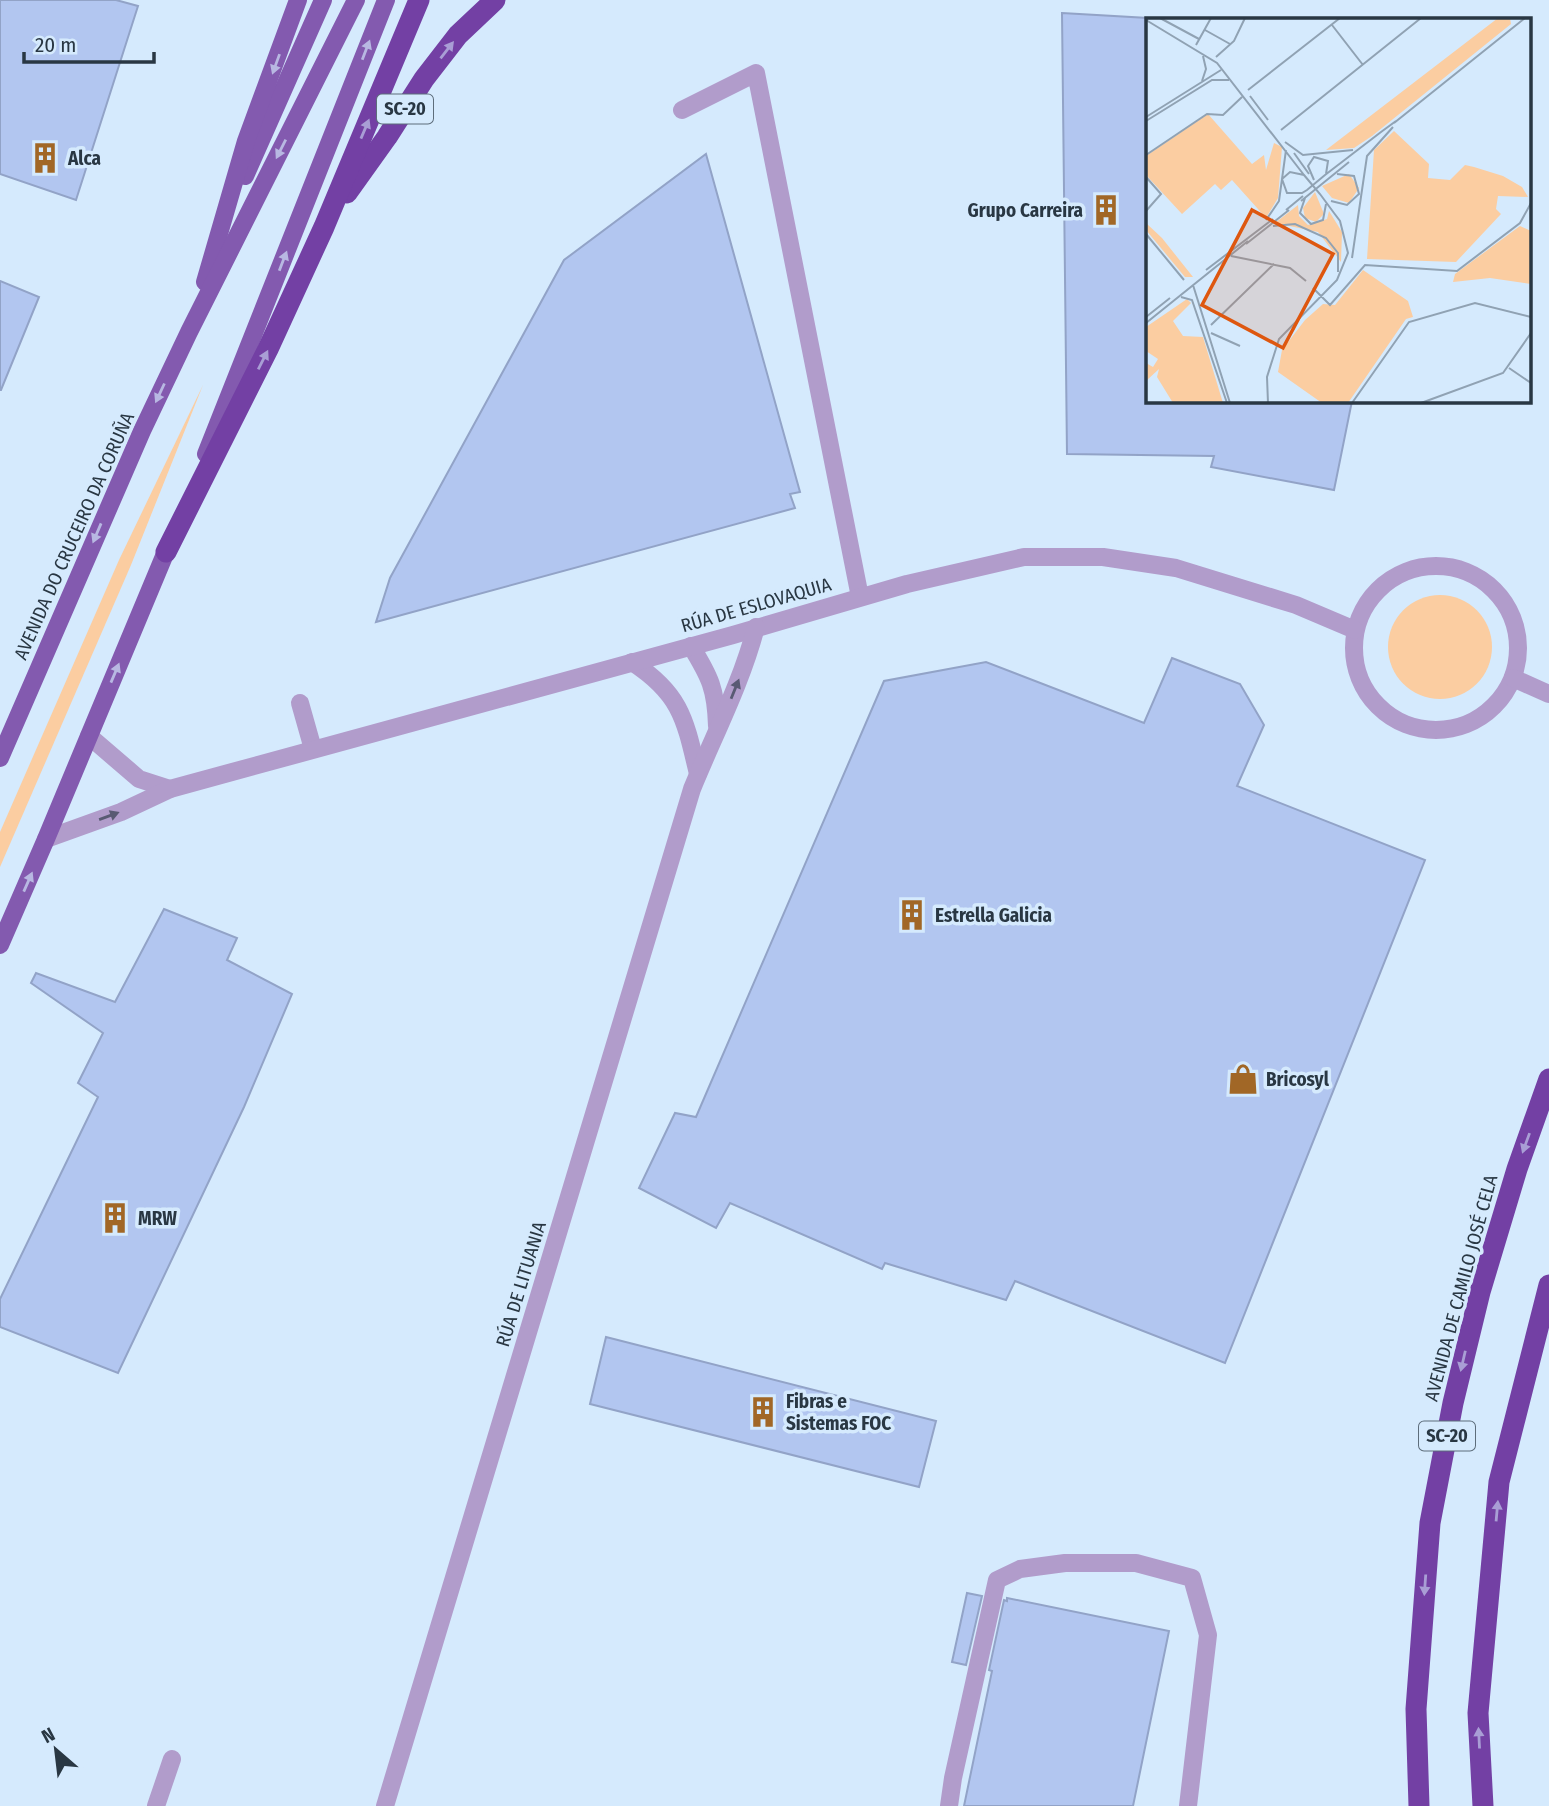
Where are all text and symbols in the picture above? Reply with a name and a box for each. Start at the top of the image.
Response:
inset map [1146,18,1532,402]
scale bar [24,21,154,65]
text: 20 m [35,32,76,58]
one-way arrow [361,39,372,60]
one-way arrow [439,41,453,59]
one-way arrow [270,54,281,75]
road number: SC-20 [377,94,433,124]
one-way arrow [359,119,370,140]
one-way arrow [276,139,287,159]
building icon: Alca [28,141,62,175]
place label: Alca [67,147,101,170]
building icon: Grupo Carreira [1089,193,1123,227]
place label: Grupo Carreira [968,199,1083,222]
one-way arrow [277,251,288,272]
one-way arrow [257,350,268,370]
one-way arrow [154,383,166,403]
street label: AVENIDA DO CRUCEIRO DA CORUÑA [9,409,139,663]
one-way arrow [92,523,103,544]
street label: RÚA DE ESLOVAQUIA [678,573,834,637]
one-way arrow [110,662,121,683]
one-way arrow [730,678,741,699]
one-way arrow [98,811,119,822]
one-way arrow [22,872,33,893]
building icon: Estrella Galicia [895,898,929,932]
place label: Estrella Galicia [935,904,1052,927]
shop icon: Bricosyl [1226,1062,1260,1096]
place label: Bricosyl [1266,1068,1330,1091]
one-way arrow [1520,1132,1531,1153]
street label: AVENIDA DE CAMILO JOSÉ CELA [1420,1172,1502,1404]
building icon: MRW [98,1201,132,1235]
place label: MRW [138,1207,177,1230]
street label: RÚA DE LITUANIA [491,1219,551,1349]
one-way arrow [1457,1350,1468,1372]
place label: Fibras e Sistemas FOC [786,1390,891,1435]
building icon: Fibras e Sistemas FOC [746,1395,780,1429]
road number: SC-20 [1419,1422,1475,1450]
one-way arrow [1491,1500,1502,1522]
one-way arrow [1419,1575,1430,1597]
north arrow [21,1715,91,1785]
text: N [38,1723,59,1748]
one-way arrow [1473,1727,1484,1749]

